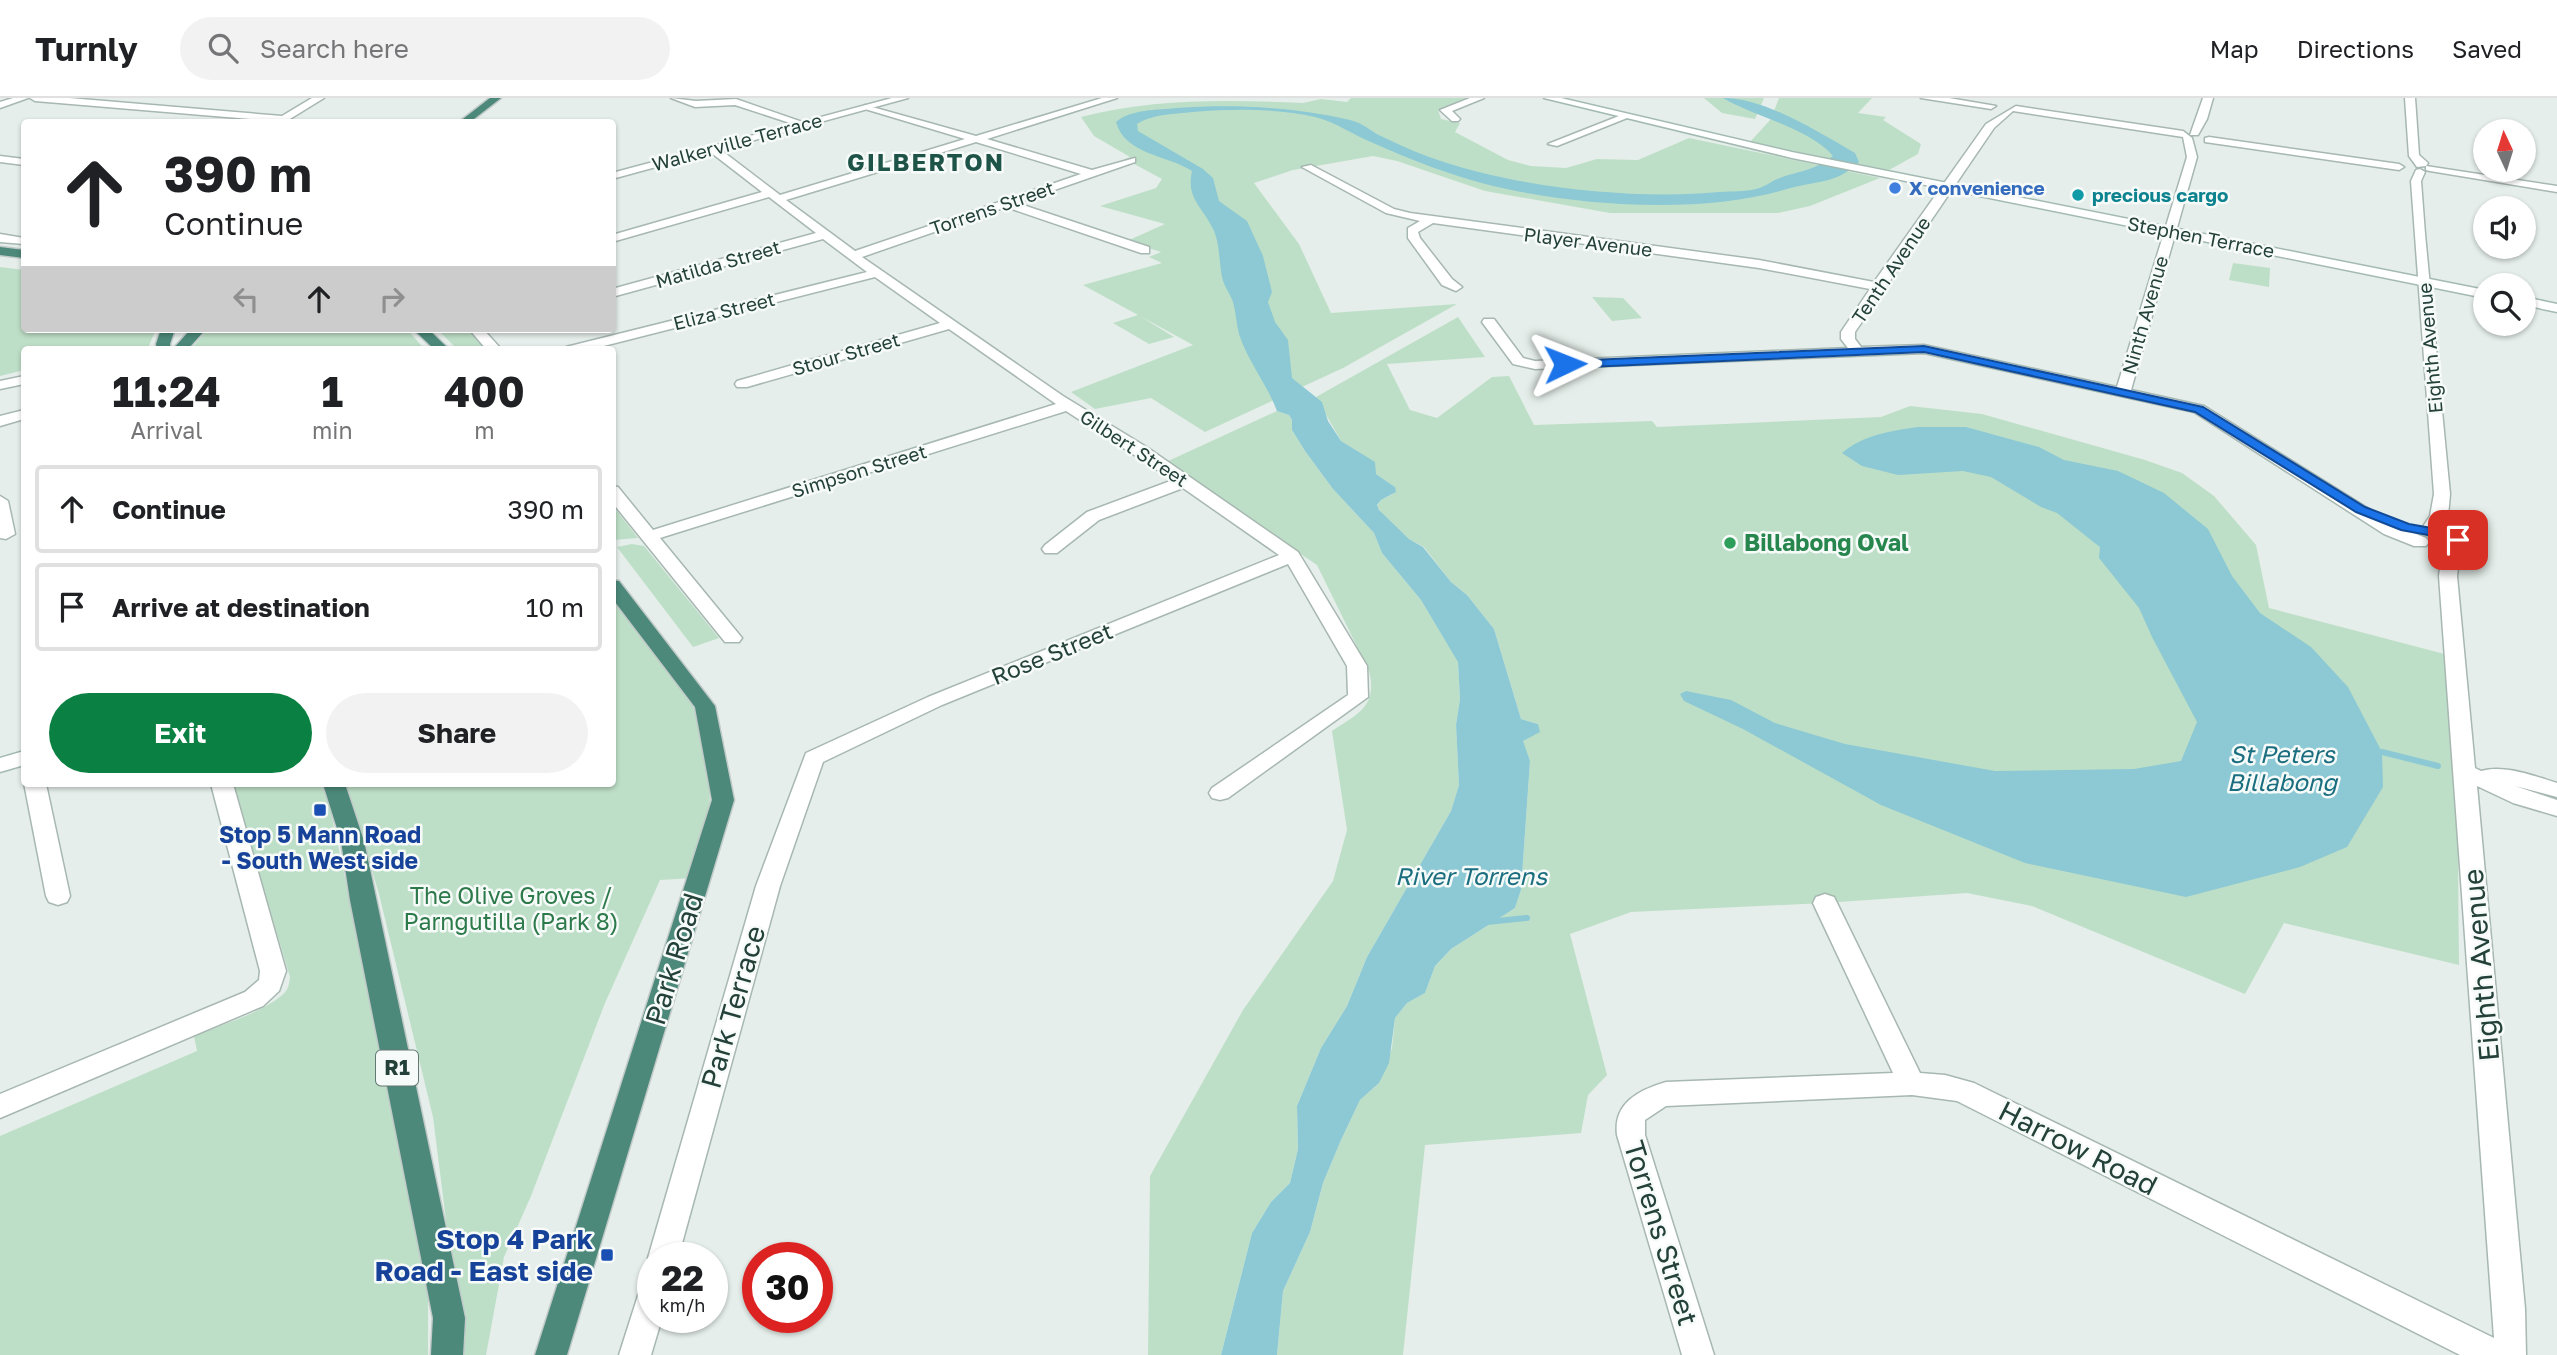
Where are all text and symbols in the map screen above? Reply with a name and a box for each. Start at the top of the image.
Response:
search box [180,17,670,80]
text: Turnly [35,29,138,68]
icon: search [204,29,242,67]
text: Search here [260,33,409,64]
text: Map [2210,34,2259,63]
text: Directions [2297,34,2414,63]
text: Saved [2452,34,2522,63]
street label: Walkerville Terrace [649,108,824,175]
north arrow [2473,119,2536,182]
map controls [2473,119,2536,336]
text: 390 m [164,144,312,203]
icon: ahead [49,147,140,238]
district label: GILBERTON [847,147,1005,176]
street label: Torrens Street [927,176,1057,240]
place label: X convenience [1909,176,2045,199]
marker: X convenience [1887,180,1903,196]
place label: precious cargo [2092,183,2228,206]
marker: precious cargo [2070,187,2086,203]
button: sound [2473,196,2536,259]
text: Continue [164,204,303,242]
street label: Stephen Terrace [2126,211,2276,262]
street label: Tenth Avenue [1846,212,1935,327]
street label: Player Avenue [1522,222,1654,261]
street label: Matilda Street [653,235,783,292]
street label: Ninth Avenue [2117,253,2172,377]
button: search [2473,273,2536,336]
icon: left [227,280,265,318]
icon: ahead [300,280,338,318]
icon: right [373,280,411,318]
street label: Eighth Avenue [2412,282,2447,414]
street label: Eliza Street [671,287,777,334]
street label: Stour Street [789,327,902,380]
position arrow [1528,327,1602,401]
text: 11:24 [112,366,221,416]
text: 1 [322,366,343,416]
text: 400 [444,366,525,416]
street label: Gilbert Street [1076,404,1192,491]
text: Arrival [130,416,203,444]
text: min [312,416,353,444]
text: m [474,416,495,444]
street label: Simpson Street [789,439,929,502]
icon: ahead [53,490,91,528]
text: Continue [112,494,226,525]
text: 390 m [507,494,584,525]
pin [2428,510,2488,570]
icon: arrive [2439,521,2477,559]
place label: Billabong Oval [1744,528,1909,556]
marker: Billabong Oval [1722,535,1738,551]
icon: arrive [53,588,91,626]
text: Arrive at destination [112,592,370,623]
text: 10 m [526,592,584,623]
street label: Rose Street [987,616,1116,690]
button: Exit [49,693,312,773]
button: Share [326,693,588,773]
water label: St Peters Billabong [2227,739,2339,797]
marker: Stop 5 Mann Road - South West side [312,802,328,818]
place label: Stop 5 Mann Road - South West side [219,820,421,874]
water label: River Torrens [1395,861,1548,890]
street label: Eighth Avenue [2456,867,2505,1063]
park label: The Olive Groves / Parngutilla (Park 8) [404,881,618,935]
street label: Park Road [638,889,709,1029]
street label: Park Terrace [694,922,771,1092]
road number: R1 [376,1051,418,1086]
street label: Harrow Road [1993,1093,2163,1202]
street label: Torrens Street [1618,1137,1705,1329]
place label: Stop 4 Park Road - East side [375,1222,593,1287]
speed limit sign: 30 [742,1242,833,1333]
marker: Stop 4 Park Road - East side [599,1247,615,1263]
text: 22 [661,1257,704,1299]
text: km/h [660,1294,705,1316]

